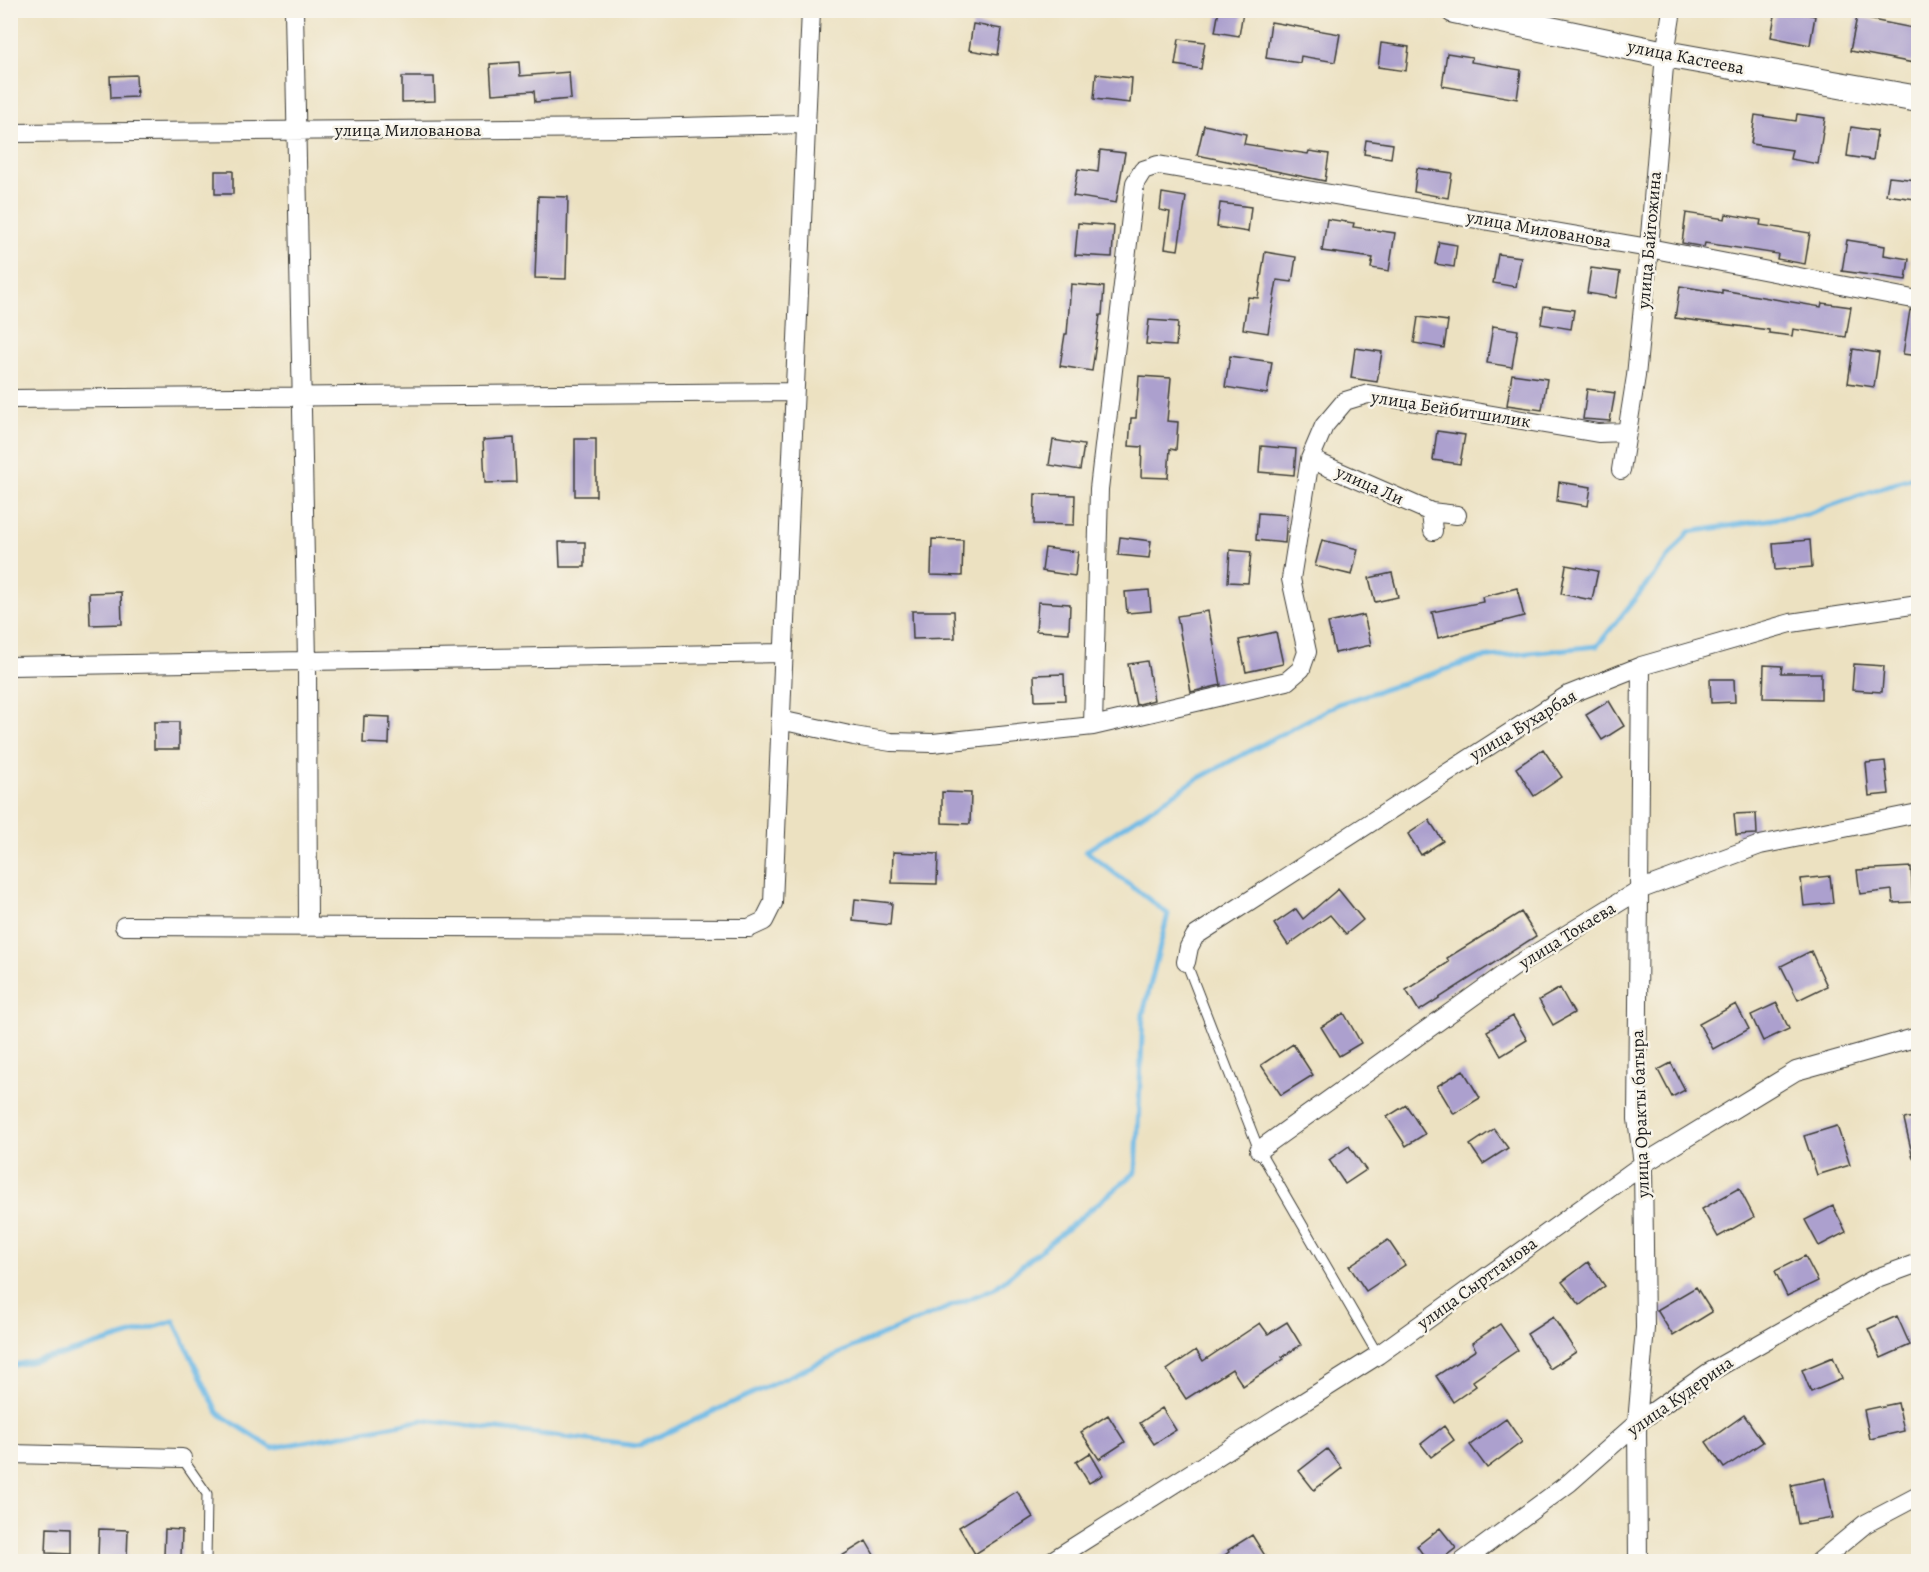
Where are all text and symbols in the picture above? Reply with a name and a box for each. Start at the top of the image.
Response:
street label: улица Кастеева [1625,34,1747,80]
street label: улица Милованова [334,118,482,142]
street label: улица Байгожина [1631,169,1667,311]
street label: улица Милованова [1464,204,1614,254]
street label: улица Бейбитшилик [1369,384,1532,433]
street label: улица Ли [1331,459,1408,511]
street label: улица Бухарбая [1464,684,1581,767]
street label: улица Токаева [1513,895,1620,975]
street label: улица Оракты батыра [1625,1029,1655,1199]
street label: улица Сырттанова [1411,1231,1542,1335]
street label: улица Кудерина [1621,1350,1738,1442]

